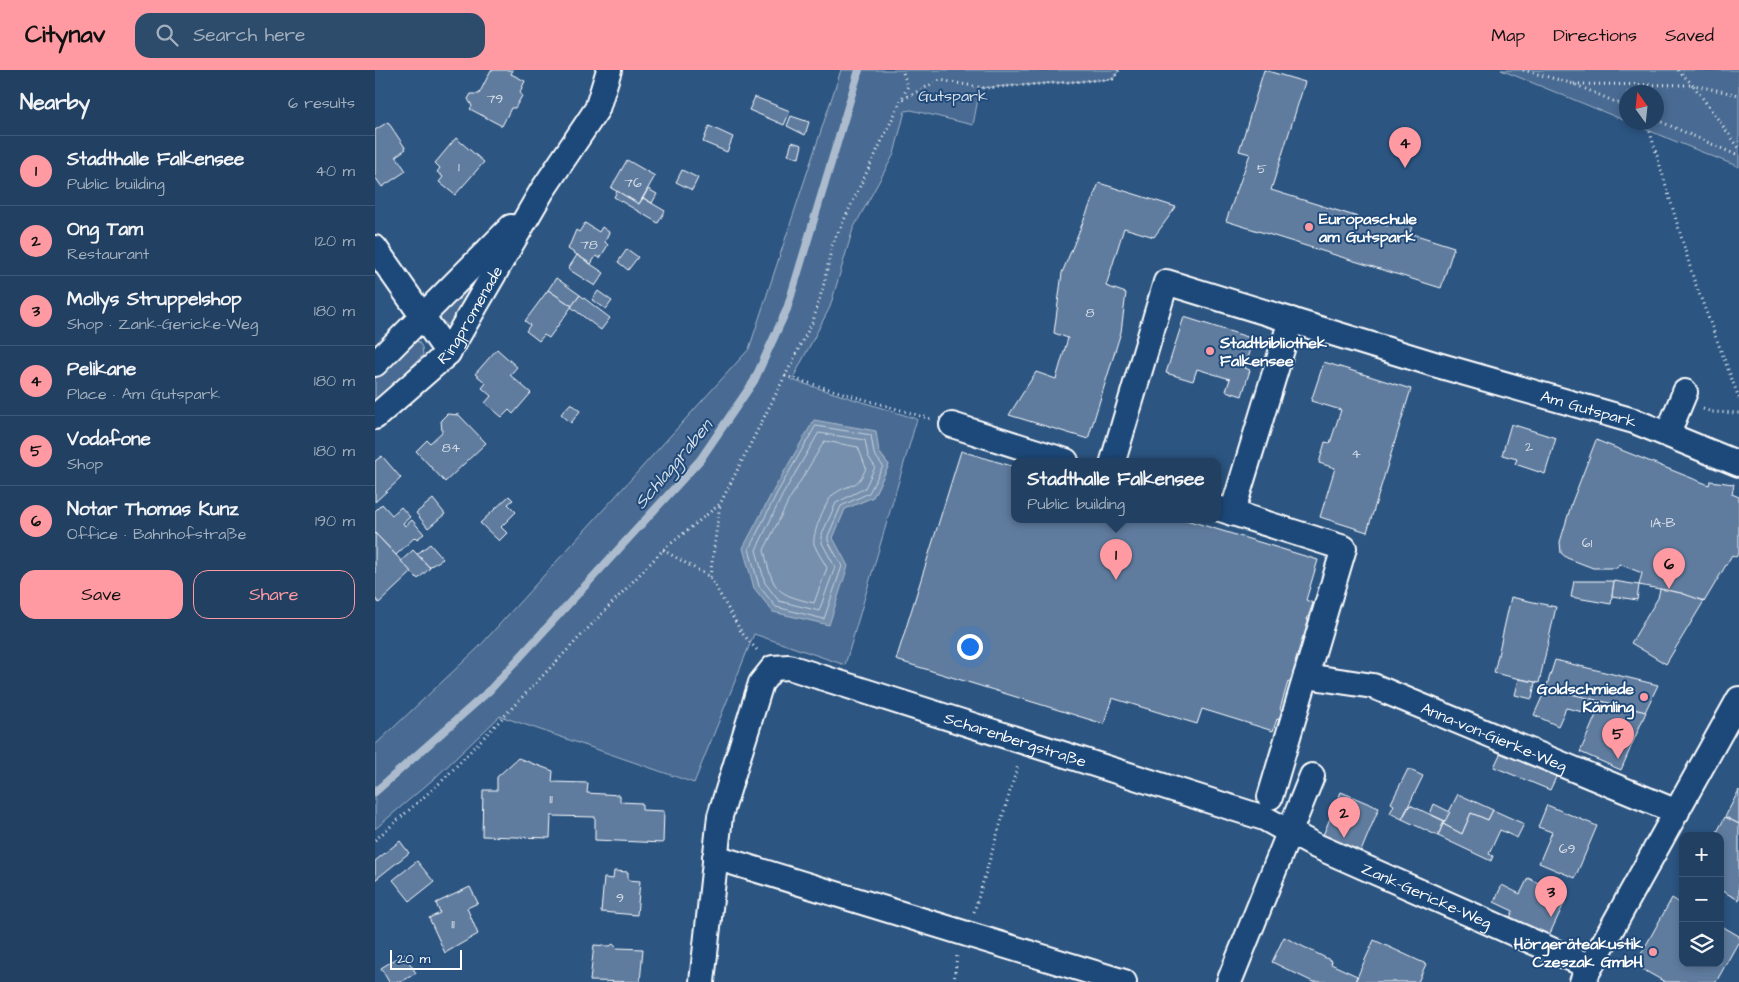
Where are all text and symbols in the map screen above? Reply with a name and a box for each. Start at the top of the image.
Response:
search box [135,13,485,58]
text: Citynav [25,18,105,52]
icon: search [153,21,181,49]
text: Search here [193,22,305,49]
text: Map [1491,23,1525,48]
text: Directions [1553,23,1637,48]
text: Saved [1665,23,1714,48]
park label: Gutspark [918,85,988,107]
north arrow [1619,85,1664,130]
text: Nearby [20,88,90,117]
house number: 79 [487,89,503,109]
text: 6 results [288,92,355,114]
pin: 4 [1389,127,1421,168]
text: Stadthalle Falkensee [67,146,244,173]
house number: 1 [458,157,460,177]
house number: 5 [1257,159,1267,179]
text: 1 [35,160,37,182]
text: 40 m [315,160,355,182]
text: Public building [67,173,165,195]
house number: 76 [624,173,642,193]
place label: Europaschule am Gutspark [1318,208,1417,248]
text: Ong Tam [67,216,143,243]
marker: Europaschule am Gutspark [1303,221,1315,233]
text: 2 [31,230,41,252]
text: 120 m [315,230,355,252]
house number: 78 [580,235,598,255]
text: Restaurant [67,243,149,265]
street label: Ringpromenade [433,262,508,370]
text: Mollys Struppelshop [67,286,242,313]
text: 3 [32,300,40,322]
text: 180 m [314,300,355,322]
house number: 8 [1085,303,1095,323]
text: Shop · Zank-Gericke-Weg [67,313,258,335]
place label: Stadtbibliothek Falkensee [1219,332,1327,372]
marker: Stadtbibliothek Falkensee [1204,345,1216,357]
text: Pelikane [67,356,136,383]
text: 4 [31,370,41,392]
text: 180 m [314,370,355,392]
text: Place · Am Gutspark [67,383,220,405]
street label: Am Gutspark [1538,385,1639,433]
water label: Schlaggraben [628,412,720,515]
text: Vodafone [67,426,151,453]
house number: 2 [1525,437,1533,457]
house number: 84 [442,438,461,458]
text: 5 [30,440,42,462]
text: 180 m [314,440,355,462]
house number: 4 [1351,444,1361,464]
text: Shop [67,453,103,475]
popup [1011,458,1221,523]
text: Stadthalle Falkensee [1027,466,1205,493]
text: Public building [1027,493,1125,515]
text: Notar Thomas Kunz [67,496,239,523]
text: 6 [31,510,41,532]
text: 190 m [315,510,355,532]
house number: 1A-B [1650,513,1676,533]
text: Office · Bahnhofstraße [67,523,246,545]
house number: 61 [1582,533,1592,553]
pin: 1 [1100,539,1132,580]
pin: 6 [1653,548,1685,589]
button: Save [20,570,183,619]
button: Share [193,570,355,619]
your location [957,634,983,660]
place label: Goldschmiede Kämling [1537,678,1635,720]
marker: Goldschmiede Kämling [1638,691,1650,703]
street label: Anna-von-Gierke-Weg [1418,697,1570,778]
street label: Scharenbergstraße [941,707,1089,773]
pin: 5 [1602,718,1634,759]
house number: 11 [549,789,553,809]
pin: 2 [1328,797,1360,838]
map controls [1679,832,1724,967]
button: + [1679,832,1724,877]
house number: 69 [1559,839,1575,859]
street label: Zank-Gericke-Weg [1358,857,1495,935]
pin: 3 [1535,876,1567,917]
button: − [1679,877,1724,922]
house number: 9 [616,888,624,908]
house number: 11 [451,914,455,934]
button: layers [1679,922,1724,967]
place label: Hörgeräteakustik Czeszak GmbH [1514,933,1643,973]
marker: Hörgeräteakustik Czeszak GmbH [1647,946,1659,958]
scale bar [390,947,463,970]
text: 20 m [397,949,430,969]

